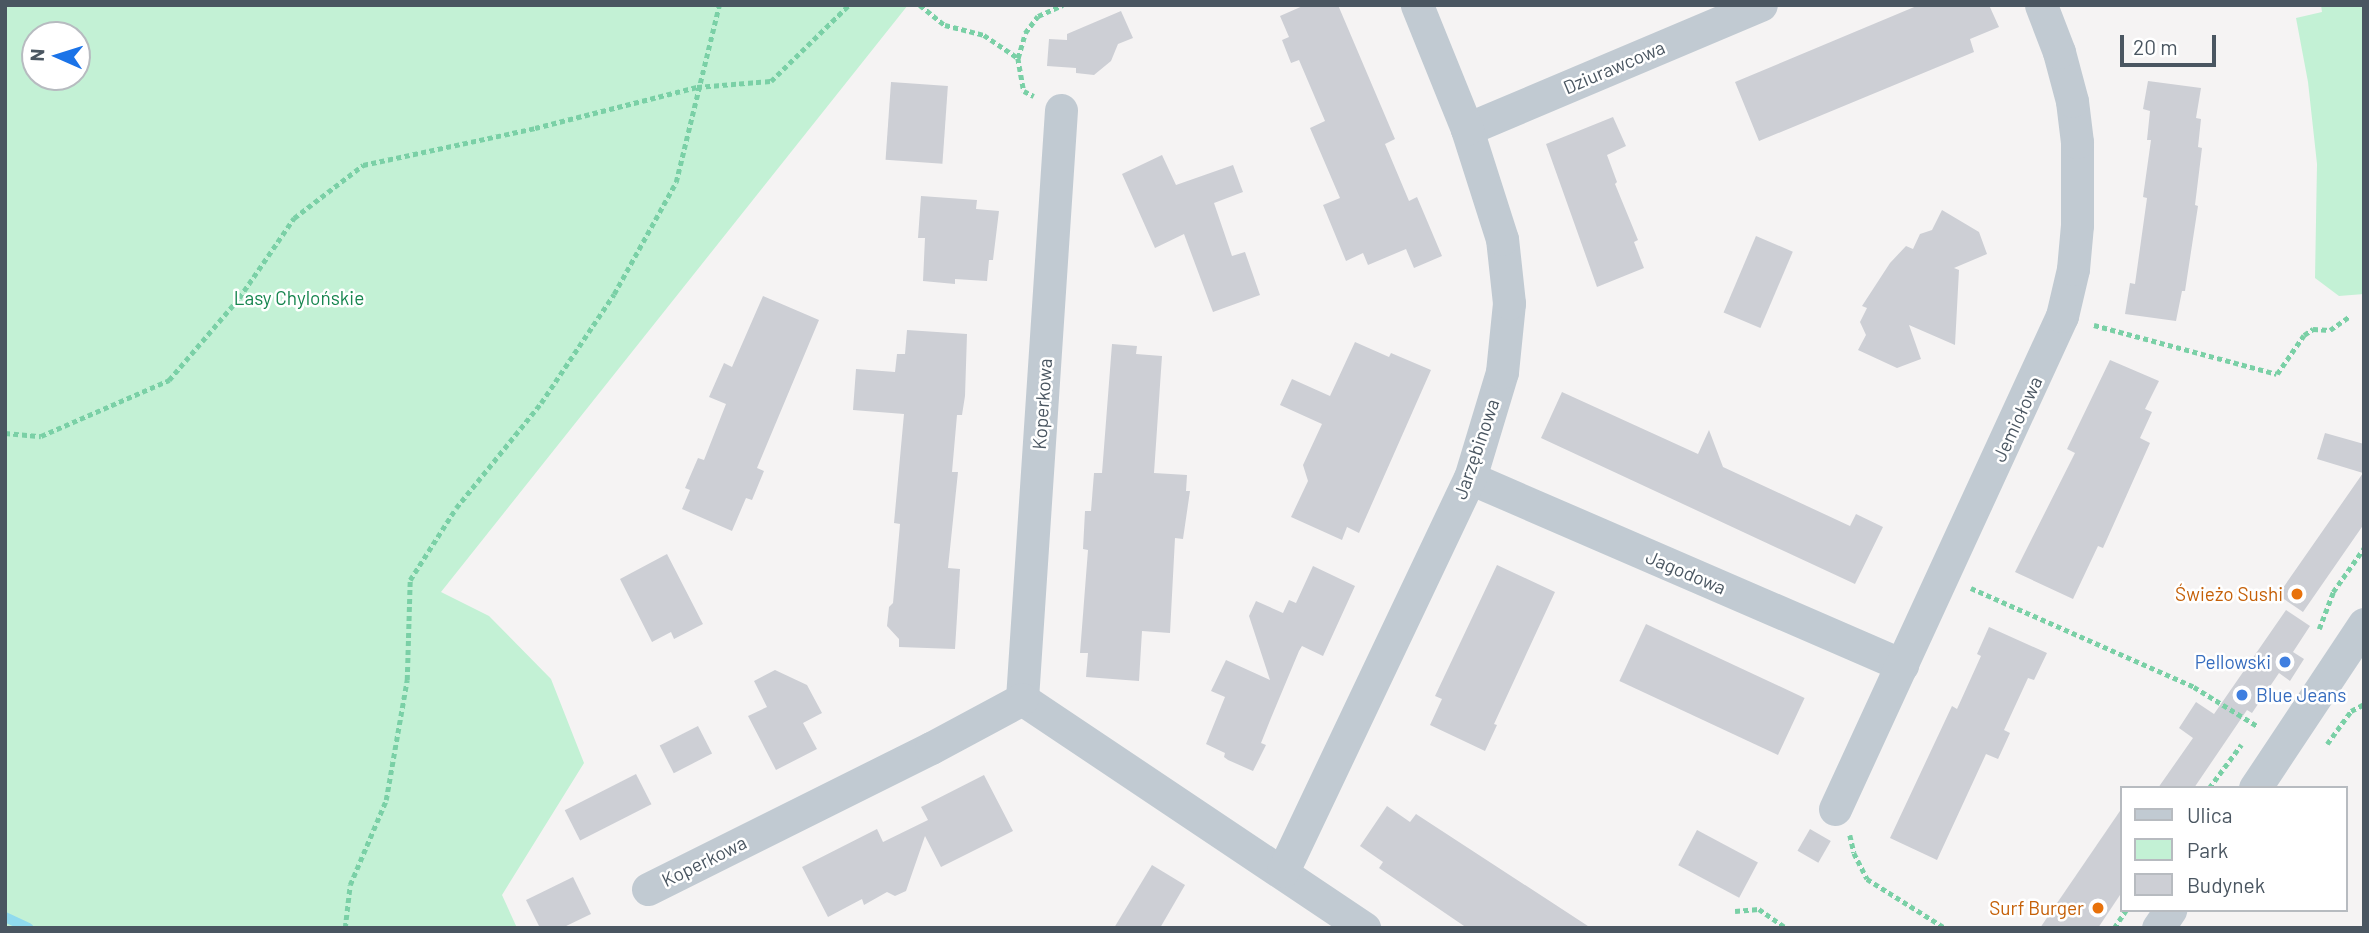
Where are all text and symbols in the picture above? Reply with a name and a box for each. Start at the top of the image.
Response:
north arrow [21,21,91,91]
scale bar [2124,21,2220,65]
text: 20 m [2133,34,2178,59]
street label: Dziurawcowa [1560,35,1668,99]
text: N [25,48,48,62]
park label: Lasy Chylońskie [234,287,364,309]
street label: Koperkowa [1027,358,1057,450]
street label: Jemiołowa [1987,373,2047,465]
street label: Jarzębinowa [1448,396,1504,502]
street label: Jagodowa [1643,545,1729,599]
place label: Świeżo Sushi [2175,583,2283,605]
marker: Świeżo Sushi [2289,586,2305,602]
place label: Pellowski [2195,651,2271,673]
marker: Pellowski [2277,654,2293,670]
place label: Blue Jeans [2256,684,2346,706]
marker: Blue Jeans [2234,687,2250,703]
legend [2120,786,2348,912]
text: Ulica [2187,802,2232,827]
street label: Koperkowa [658,831,750,891]
text: Park [2187,837,2228,862]
text: Budynek [2187,872,2265,897]
place label: Surf Burger [1989,897,2084,919]
marker: Surf Burger [2090,900,2106,916]

